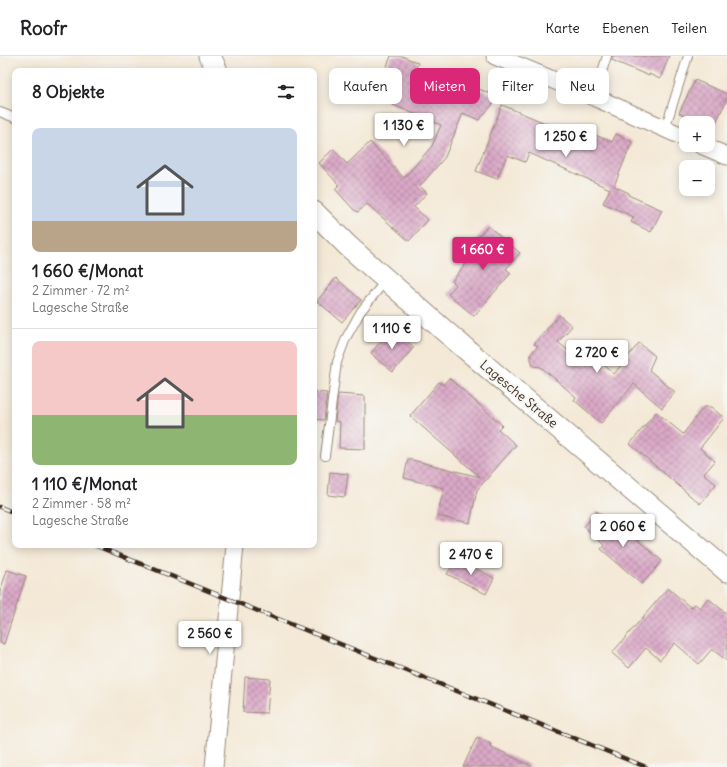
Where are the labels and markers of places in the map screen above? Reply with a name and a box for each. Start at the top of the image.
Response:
pin: 1 130 € [367,113,441,147]
pin: 1 250 € [529,124,603,158]
pin: 1 660 € [446,237,520,271]
pin: 1 110 € [355,316,429,350]
pin: 2 720 € [560,340,634,374]
pin: 2 060 € [586,514,660,548]
pin: 2 470 € [434,542,508,576]
pin: 2 560 € [173,621,247,655]

